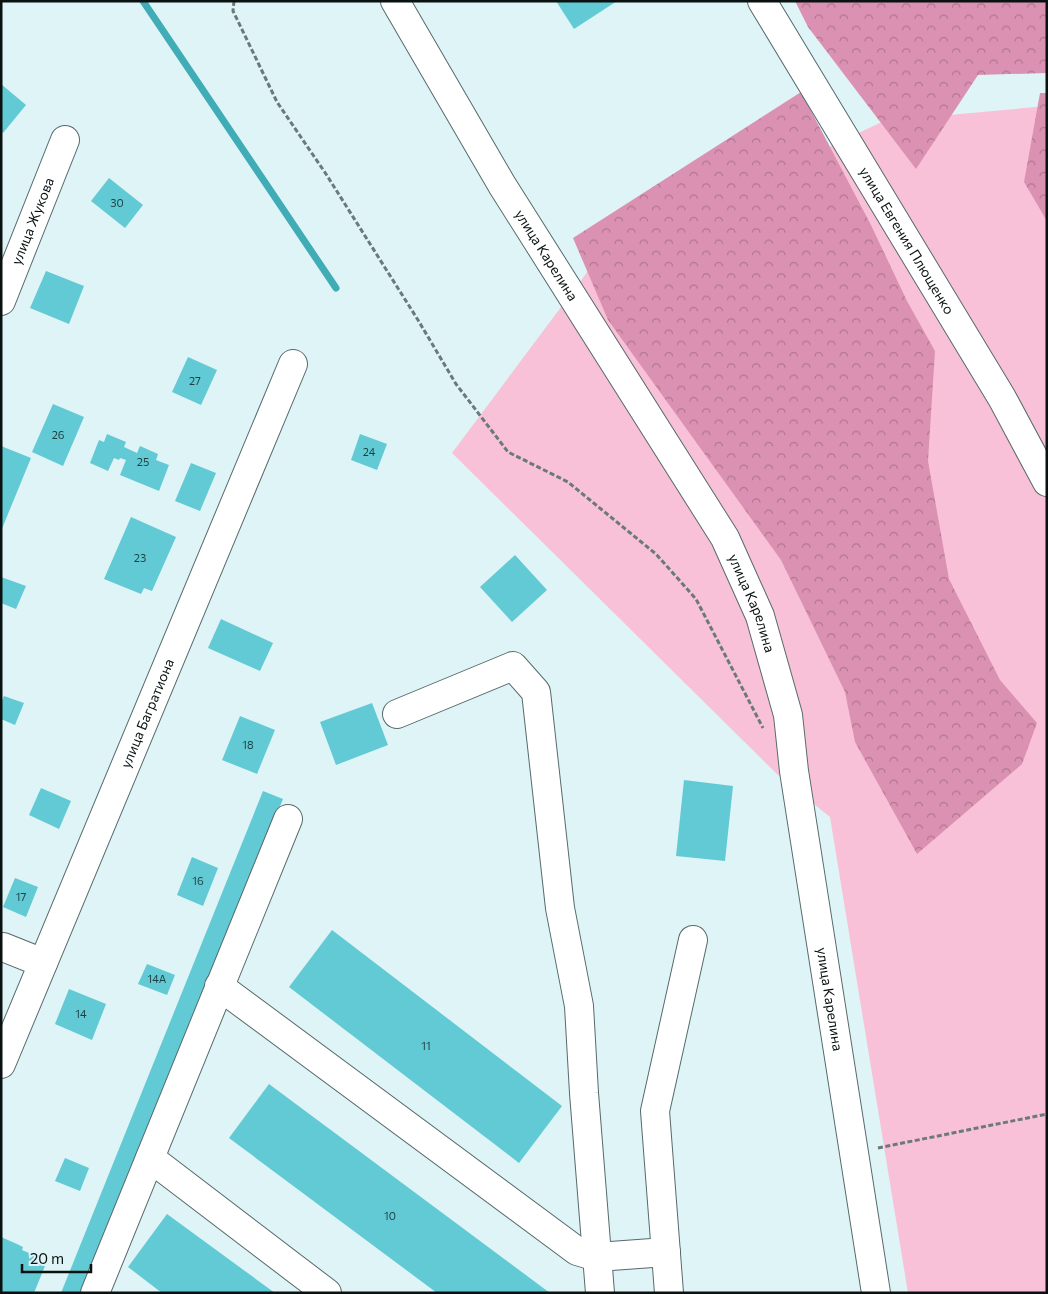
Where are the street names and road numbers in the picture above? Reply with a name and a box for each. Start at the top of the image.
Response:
street label: улица Евгения Плющенко [856,164,958,317]
street label: улица Жукова [7,175,57,267]
street label: улица Карелина [512,206,582,304]
street label: улица Карелина [725,551,779,654]
street label: улица Багратиона [116,656,177,770]
street label: улица Карелина [814,946,847,1052]

